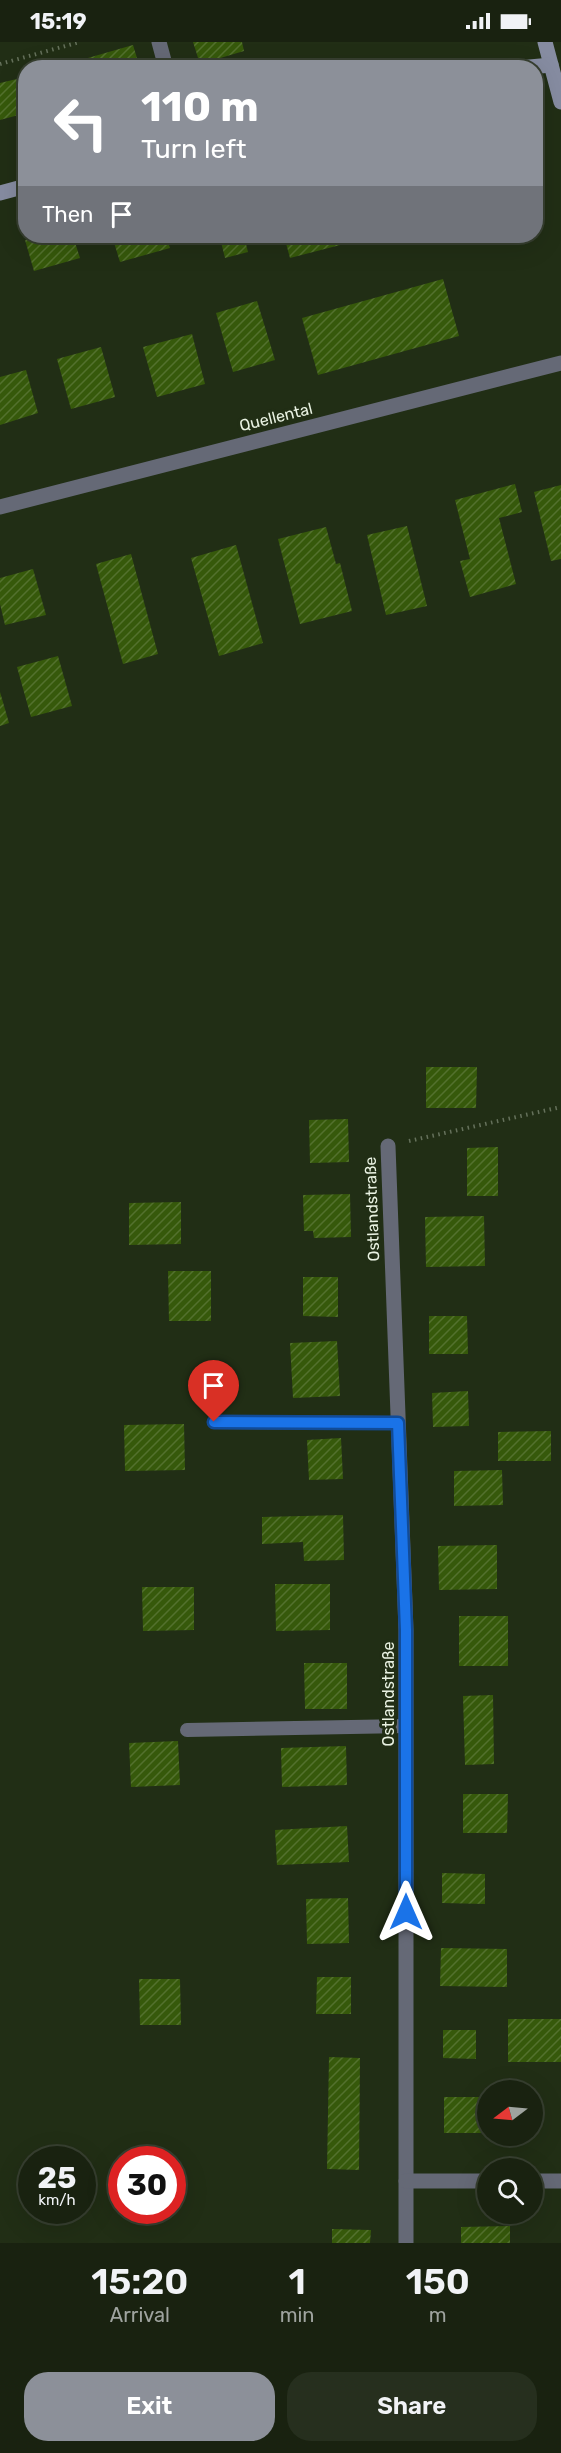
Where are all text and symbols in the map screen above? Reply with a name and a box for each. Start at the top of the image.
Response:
text: 15:19 [30,8,87,35]
text: 110 m [141,82,259,132]
icon: left [42,84,120,162]
text: Turn left [141,133,246,165]
icon: arrive [105,198,138,231]
text: Then [42,201,93,228]
street label: Quellental [237,399,315,435]
street label: Ostlandstraße [361,1156,383,1262]
pin [188,1360,239,1422]
icon: arrive [197,1369,230,1402]
street label: Ostlandstraße [379,1642,398,1746]
position arrow [374,1880,438,1944]
north arrow [477,2080,543,2146]
map controls [477,2080,543,2224]
speed limit sign: 30 [108,2146,186,2224]
button: search [477,2158,543,2224]
text: 25 [38,2160,76,2196]
text: km/h [38,2191,76,2209]
text: 15:20 [91,2260,188,2303]
text: 1 [288,2260,306,2303]
text: 150 [406,2260,470,2303]
text: Arrival [110,2303,170,2327]
text: min [280,2303,314,2327]
text: m [429,2303,447,2327]
button: Exit [24,2372,275,2441]
button: Share [287,2372,537,2441]

